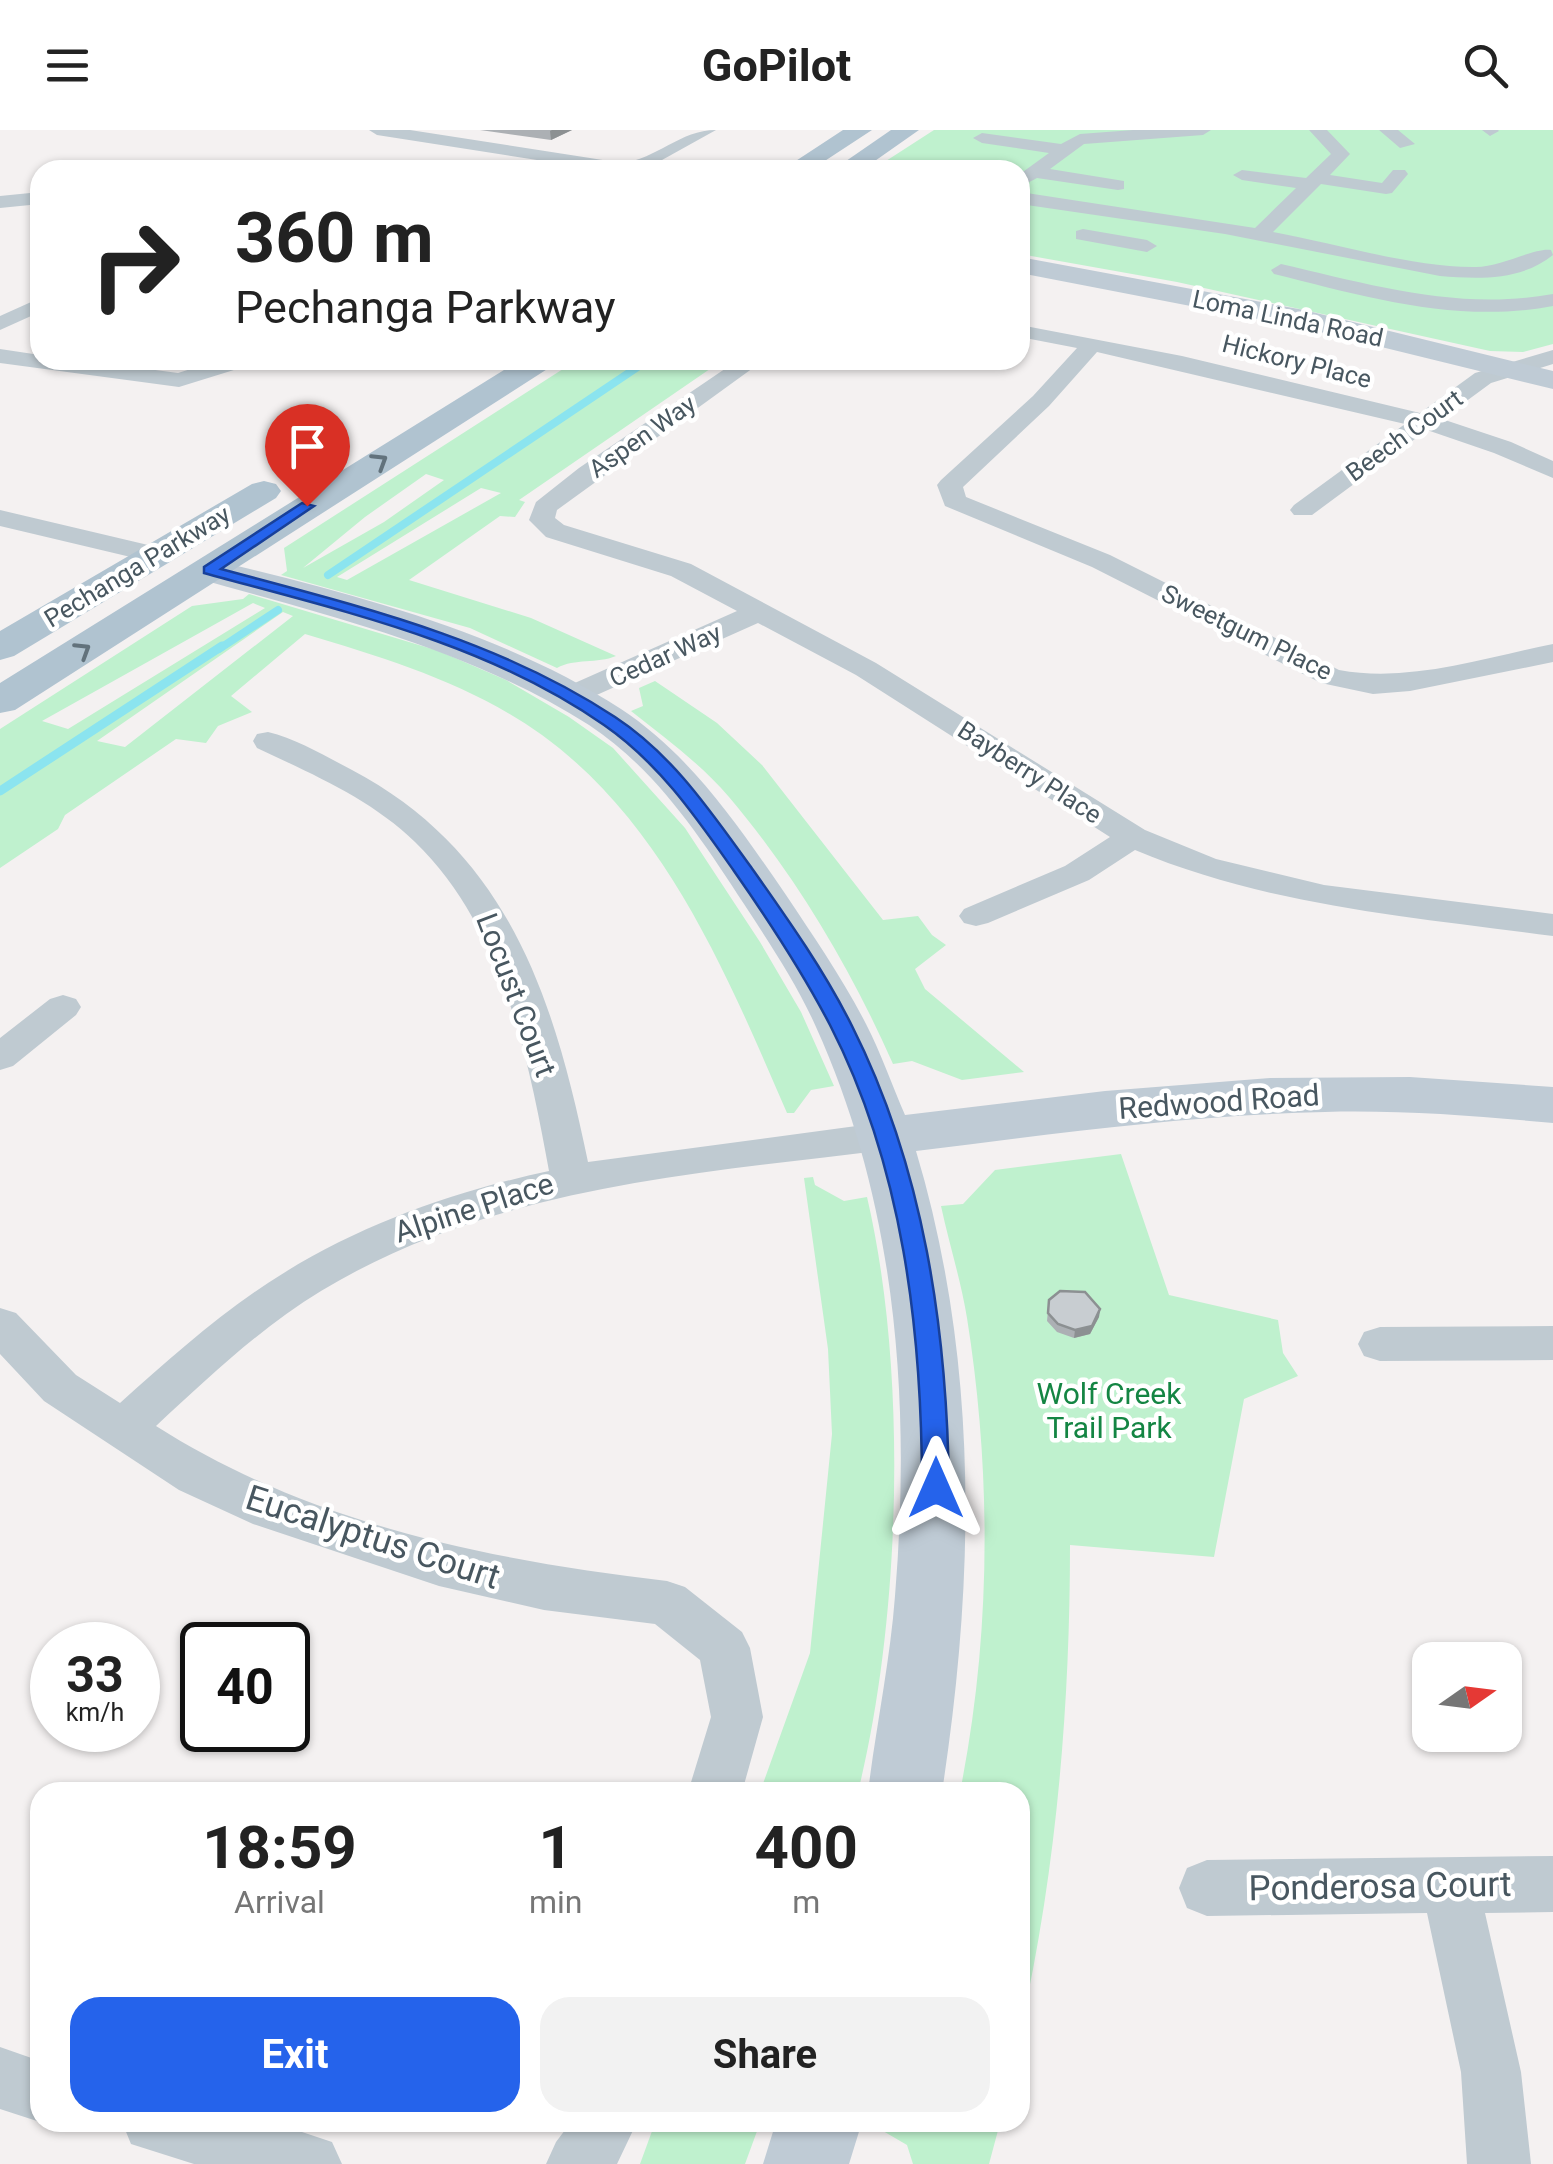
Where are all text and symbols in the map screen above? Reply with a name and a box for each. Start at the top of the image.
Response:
icon: menu [40,38,95,93]
icon: search [1458,38,1513,93]
text: GoPilot [702,39,851,92]
text: 360 m [235,197,434,279]
icon: right [70,200,200,330]
text: Pechanga Parkway [235,281,615,334]
street label: Loma Linda Road [1190,284,1386,353]
street label: Hickory Place [1219,329,1374,394]
street label: Beech Court [1340,383,1468,487]
street label: Aspen Way [583,389,701,484]
pin [265,404,350,507]
icon: arrive [280,419,335,474]
one-way arrow [369,454,387,473]
street label: Pechanga Parkway [39,499,235,633]
street label: Sweetgum Place [1157,579,1337,686]
street label: Cedar Way [605,618,726,693]
one-way arrow [72,643,90,662]
street label: Bayberry Place [953,715,1107,830]
street label: Locust Court [469,908,564,1081]
street label: Redwood Road [1117,1077,1321,1126]
street label: Alpine Place [390,1165,558,1250]
park label: Wolf Creek Trail Park [1037,1376,1182,1445]
position arrow [884,1436,988,1540]
street label: Eucalyptus Court [241,1477,505,1598]
speed limit sign: 40 [180,1622,310,1752]
north arrow [1412,1642,1522,1752]
map controls [1412,1642,1522,1752]
text: 33 [66,1646,124,1704]
text: km/h [66,1698,124,1727]
text: 18:59 [202,1812,357,1883]
text: 1 [538,1812,573,1883]
text: 400 [755,1812,858,1883]
street label: Ponderosa Court [1248,1864,1512,1909]
text: Arrival [234,1883,325,1921]
text: min [529,1883,582,1921]
text: m [792,1883,820,1921]
button: Exit [70,1997,520,2112]
button: Share [540,1997,990,2112]

